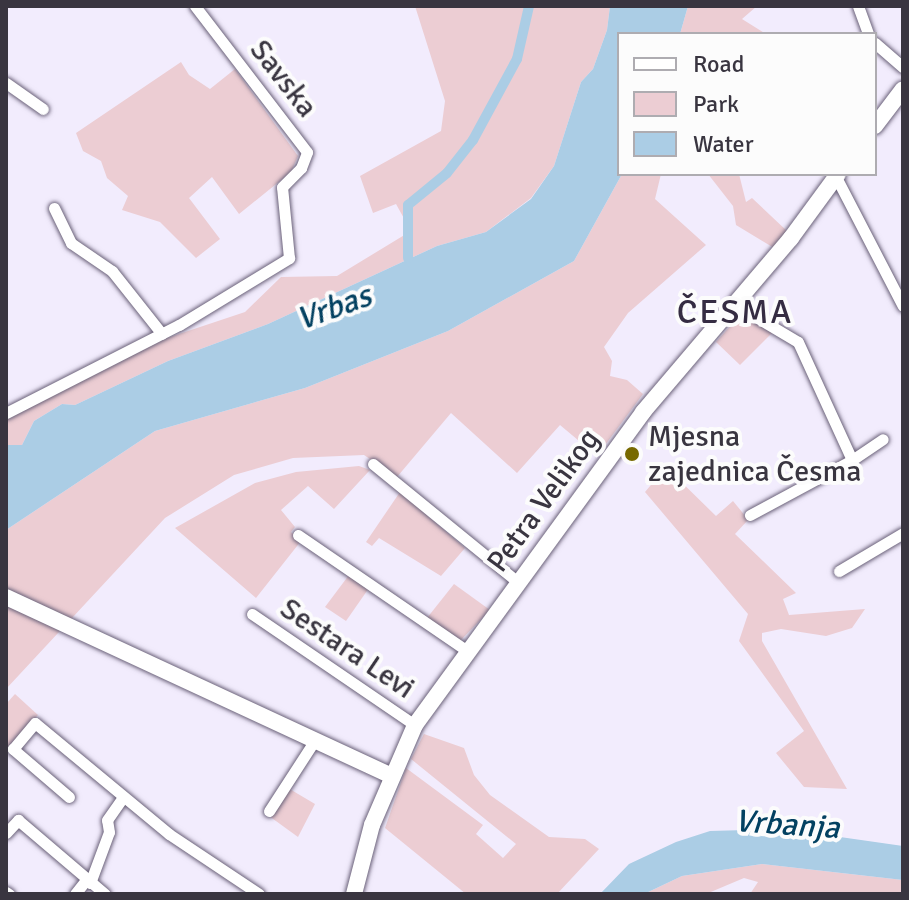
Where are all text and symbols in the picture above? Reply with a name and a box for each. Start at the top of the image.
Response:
legend [617,32,877,176]
street label: Savska [242,33,324,125]
text: Road [693,49,744,79]
text: Park [693,89,739,119]
text: Water [693,129,753,159]
water label: Vrbas [291,277,377,339]
district label: ČESMA [677,293,793,333]
place label: Mjesna zajednica Česma [648,419,862,490]
street label: Petra Velikog [480,423,608,579]
marker: Mjesna zajednica Česma [623,445,641,463]
street label: Sestara Levi [273,591,421,707]
water label: Vrbanja [733,802,841,848]

